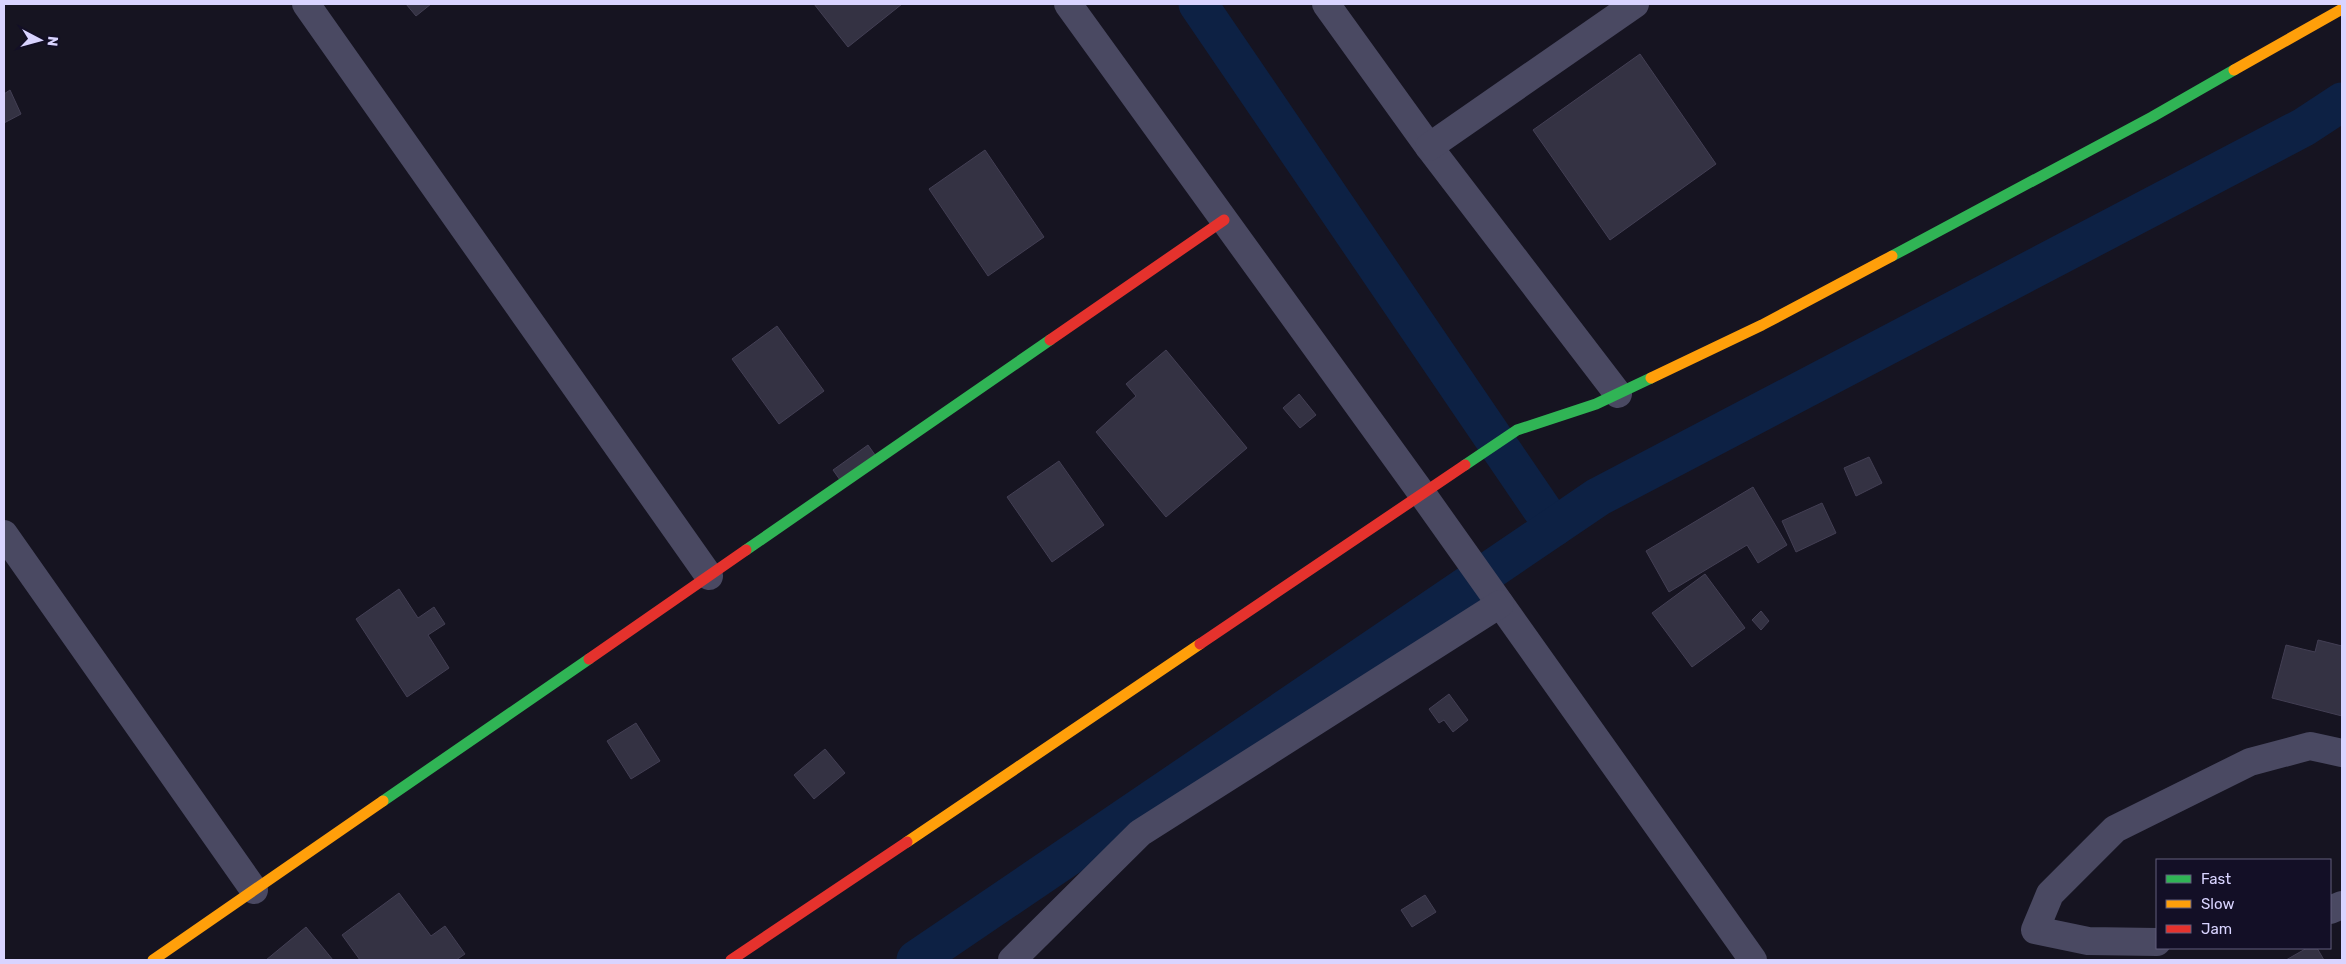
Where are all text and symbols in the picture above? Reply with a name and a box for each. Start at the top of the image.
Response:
north arrow [15,15,65,65]
text: N [43,35,61,47]
legend [2156,859,2331,949]
text: Fast [2201,870,2231,888]
text: Slow [2201,895,2234,913]
text: Jam [2201,920,2232,938]

